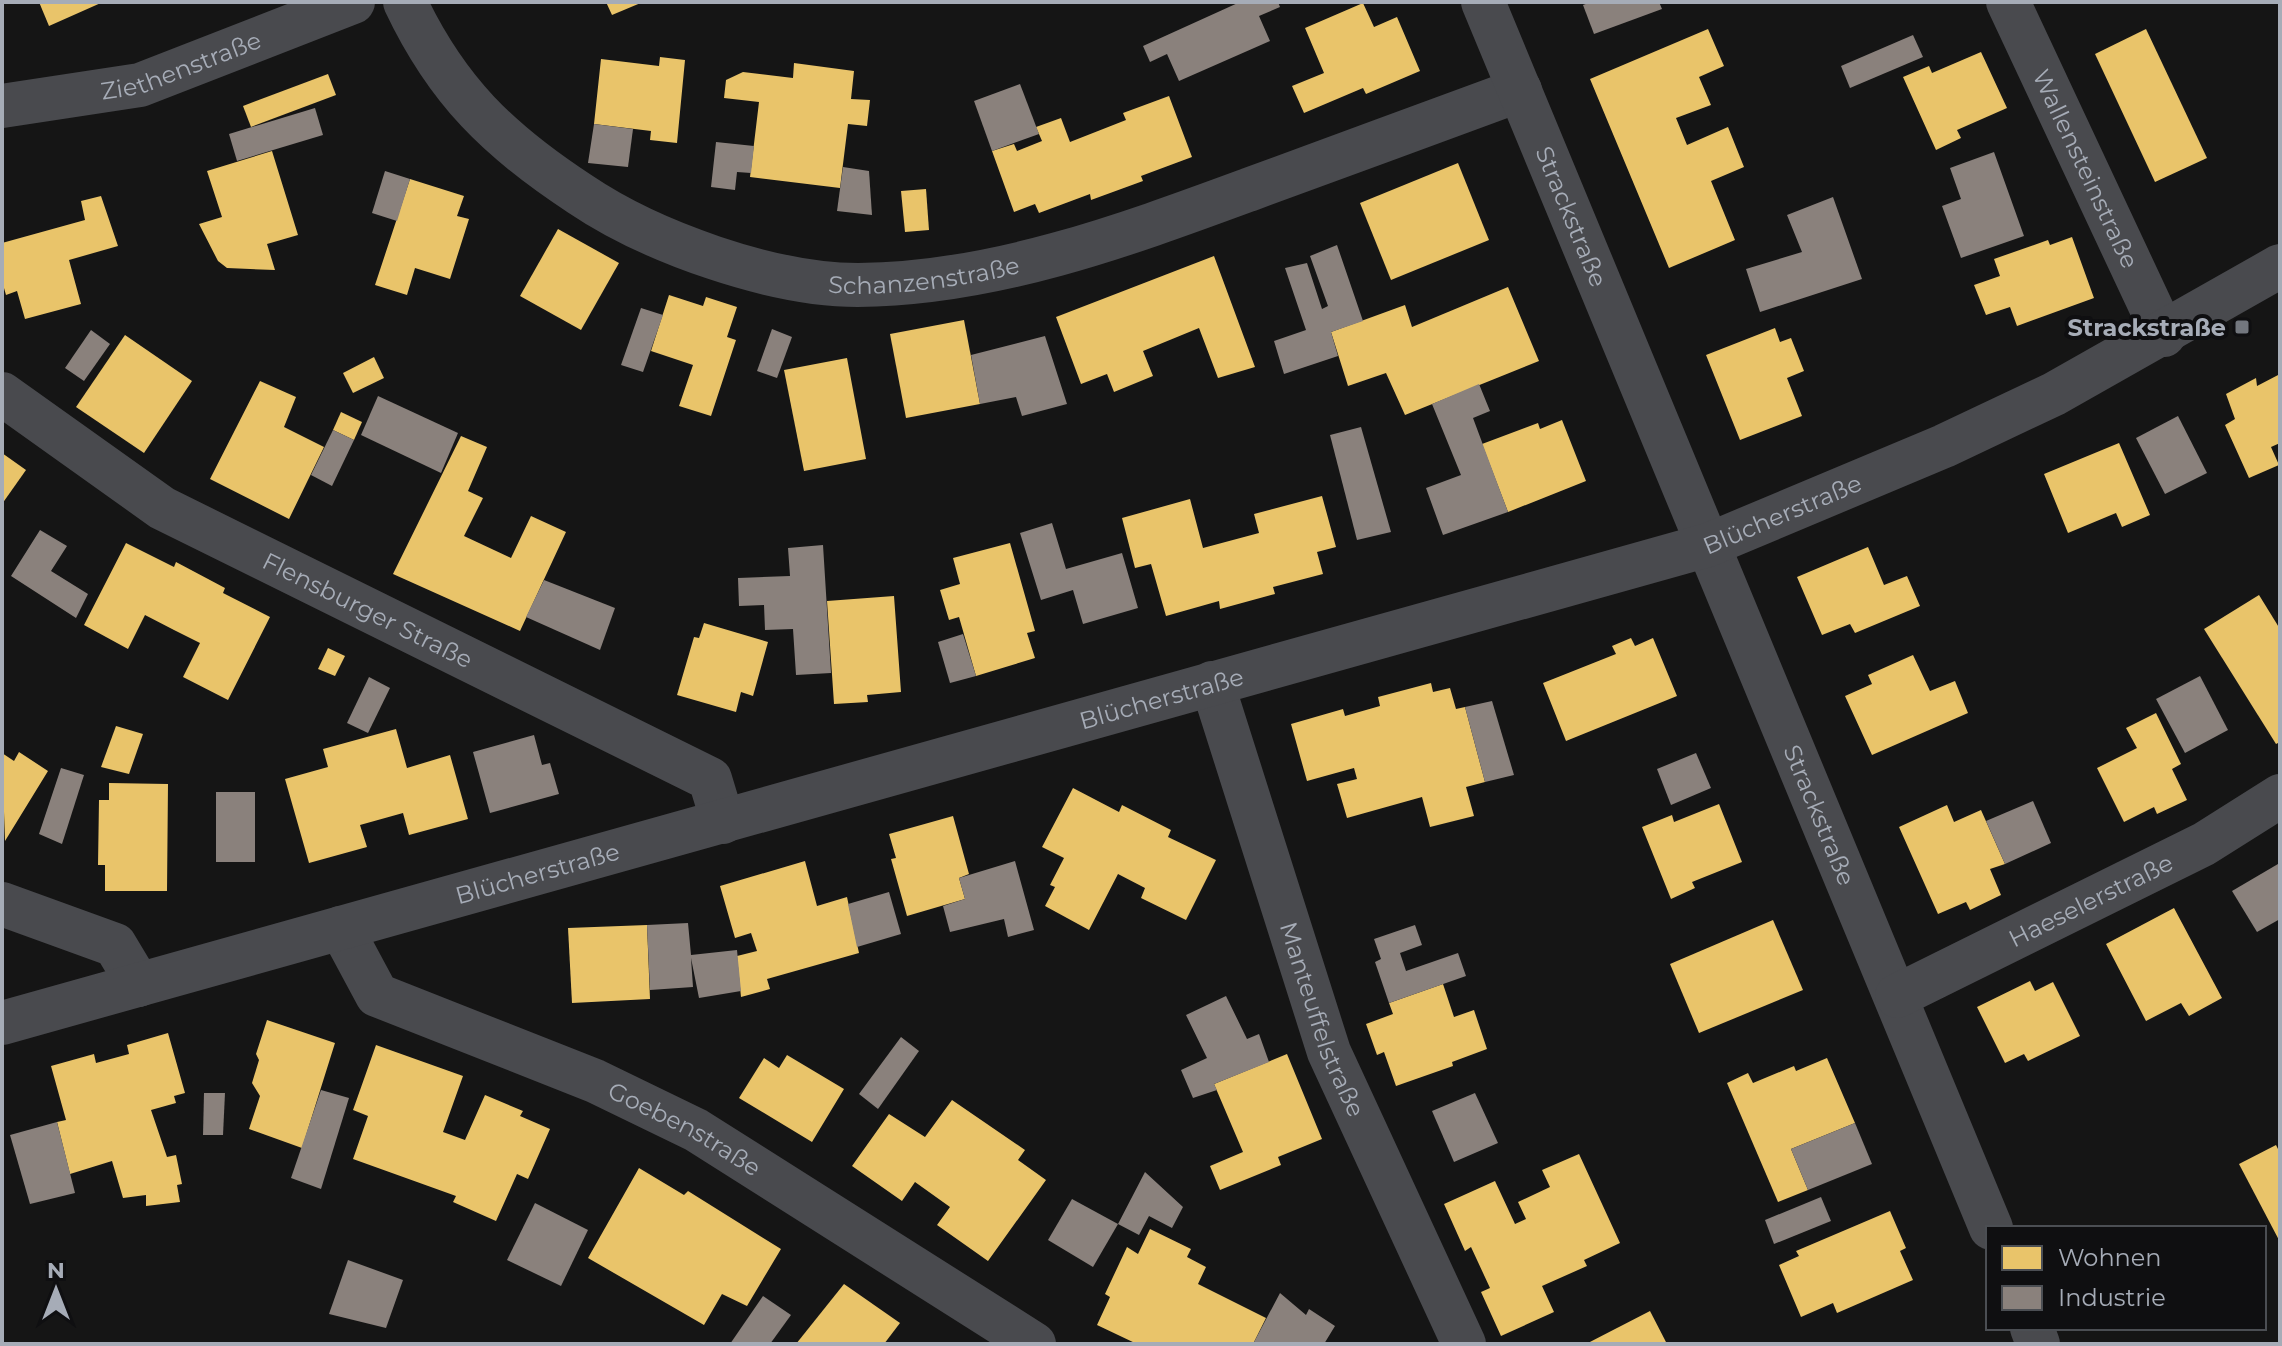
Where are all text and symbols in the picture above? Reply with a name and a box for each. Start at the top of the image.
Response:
street label: Ziethenstraße [99,25,265,105]
street label: Wallensteinstraße [2027,65,2145,273]
street label: Strackstraße [1530,142,1614,291]
street label: Schanzenstraße [827,250,1022,300]
place label: Strackstraße [2067,313,2226,342]
marker: Strackstraße [2233,318,2251,336]
street label: Blücherstraße [1698,468,1866,560]
street label: Flensburger Straße [258,546,478,674]
street label: Blücherstraße [1076,661,1247,735]
street label: Strackstraße [1778,740,1862,890]
street label: Blücherstraße [452,836,623,910]
street label: Haeselerstraße [2004,847,2178,953]
street label: Manteuffelstraße [1274,918,1371,1121]
street label: Goebenstraße [604,1075,767,1182]
legend [1986,1226,2266,1330]
text: Wohnen [2058,1243,2162,1272]
north arrow [16,1250,96,1330]
text: N [47,1257,65,1284]
text: Industrie [2058,1283,2166,1312]

